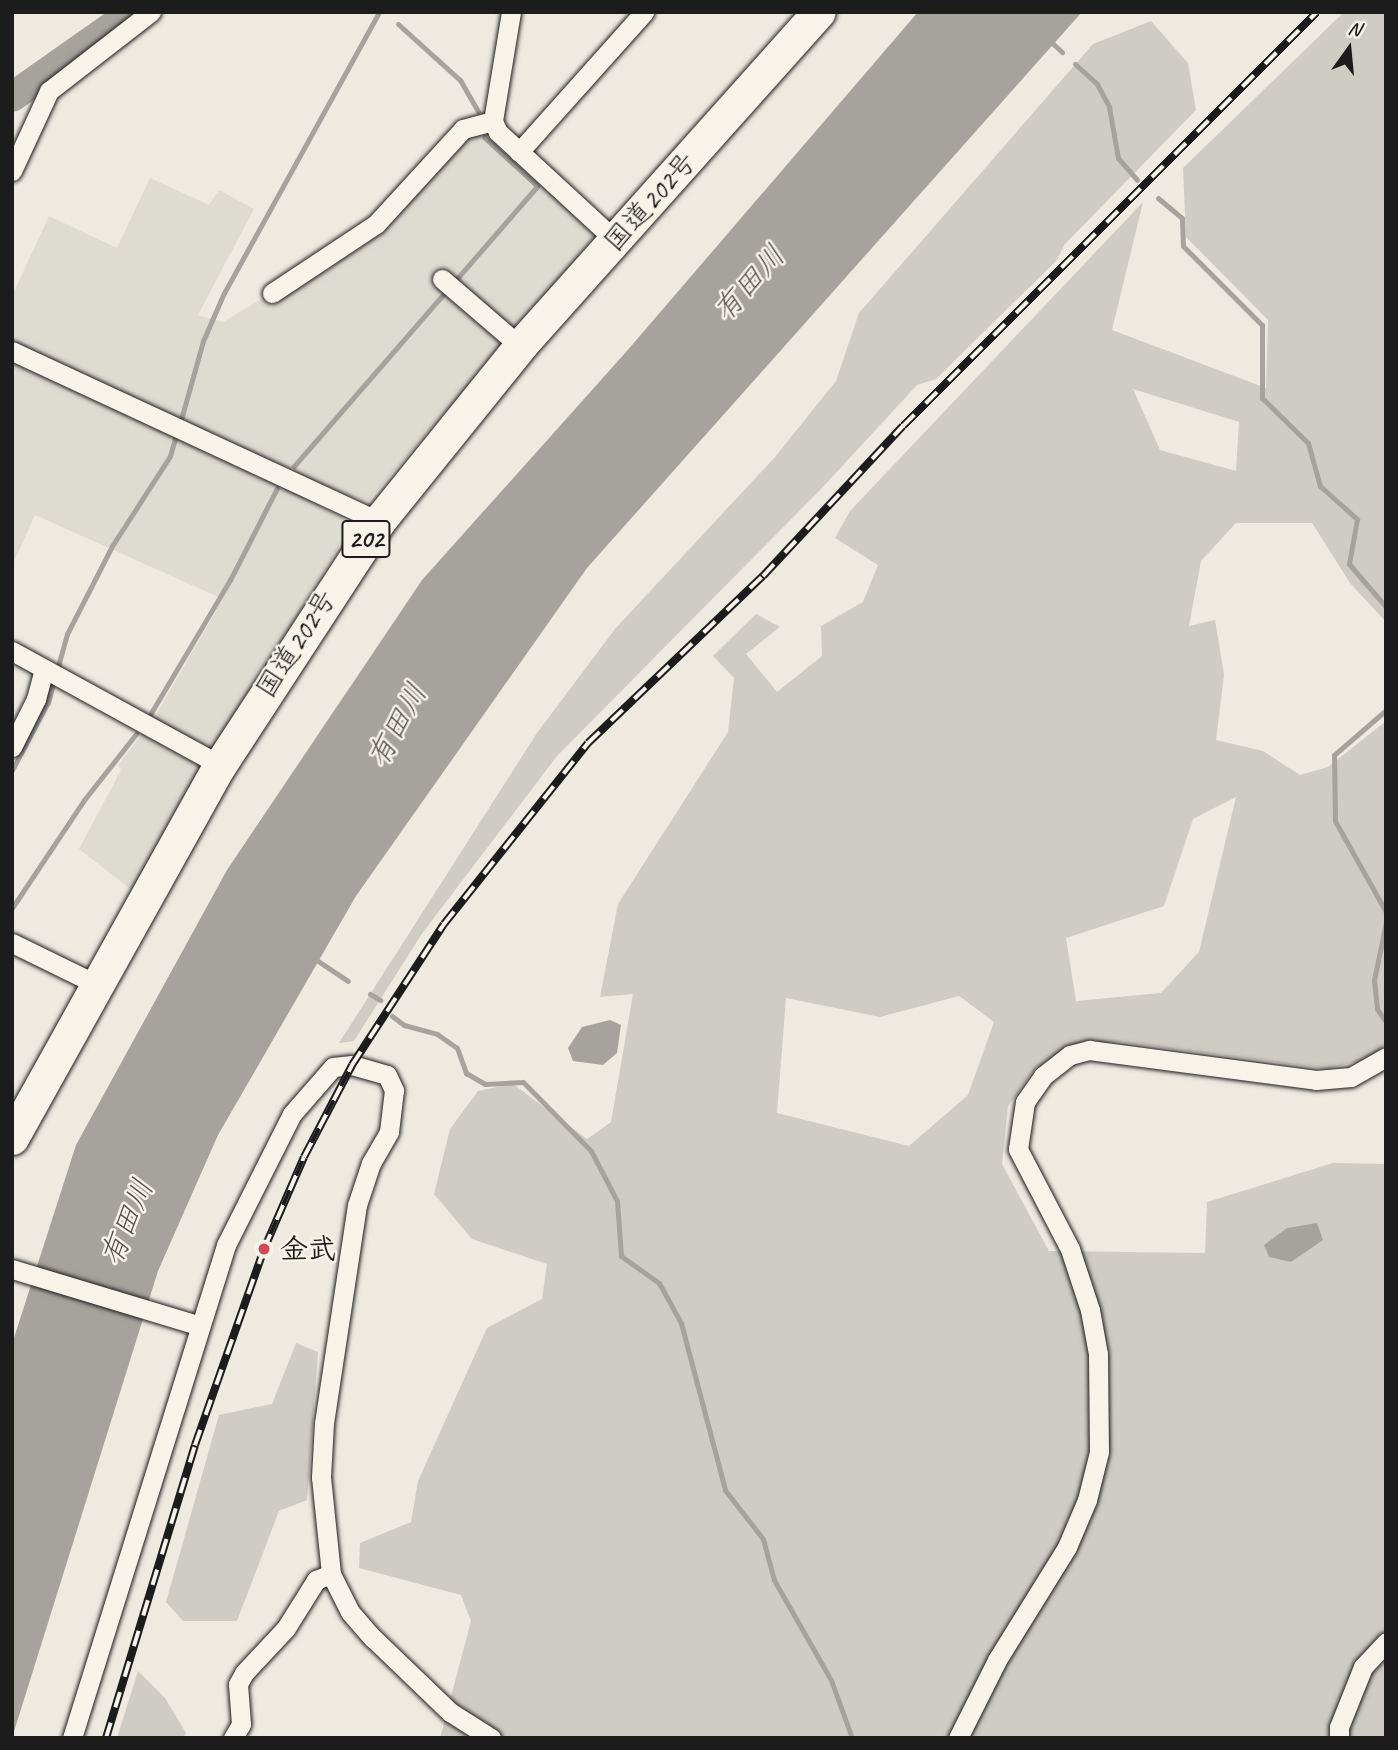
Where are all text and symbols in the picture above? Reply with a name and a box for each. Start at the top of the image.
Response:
north arrow [1314,14,1384,84]
text: N [1346,16,1363,42]
street label: 国道202号 [597,146,703,258]
water label: 有田川 [706,238,792,328]
road number: 202 [340,516,392,562]
street label: 国道202号 [249,584,343,704]
water label: 有田川 [359,677,435,773]
water label: 有田川 [93,1174,161,1270]
place label: 金武 [280,1232,336,1266]
marker: 金武 [254,1239,274,1259]

